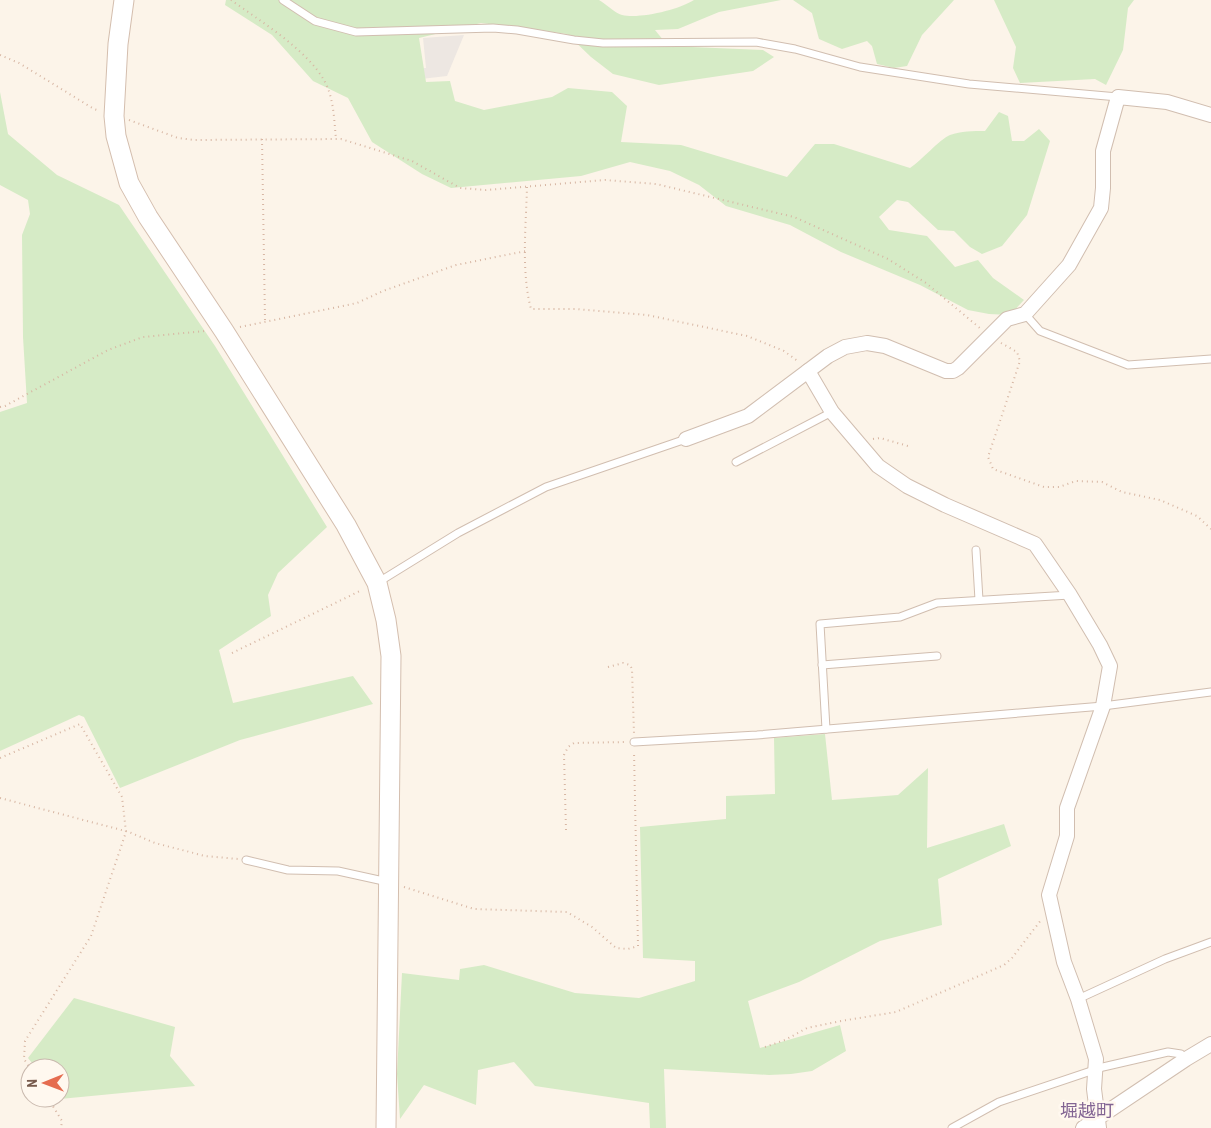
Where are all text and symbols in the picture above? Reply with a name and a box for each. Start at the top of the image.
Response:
north arrow [20,1058,70,1108]
text: N [24,1079,40,1088]
district label: 堀越町 [1060,1100,1114,1121]

